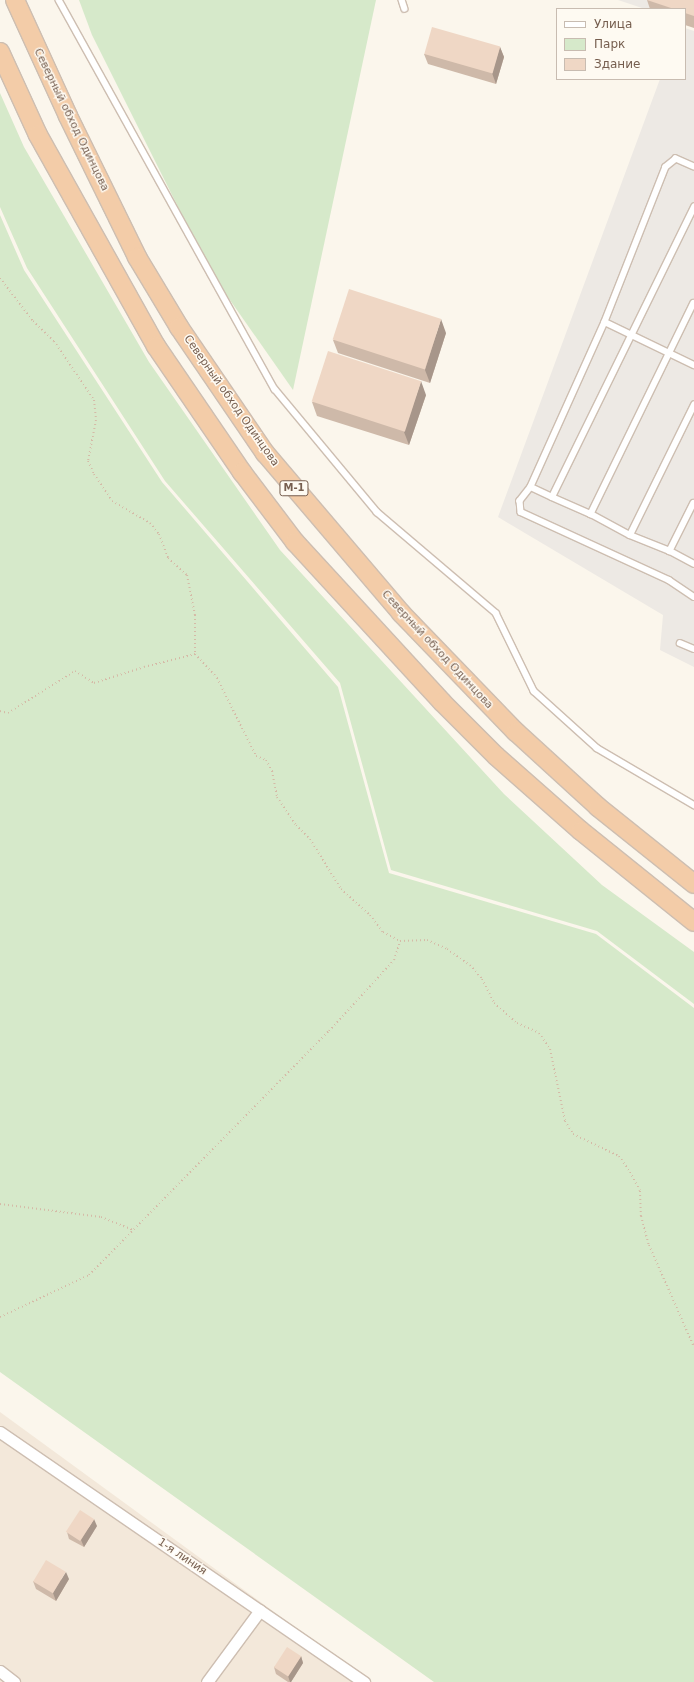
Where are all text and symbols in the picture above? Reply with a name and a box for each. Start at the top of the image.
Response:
legend [556,8,686,80]
text: Улица [594,17,632,31]
text: Парк [594,37,625,51]
street label: Северный обход Одинцова [31,47,111,193]
text: Здание [594,57,640,71]
street label: Северный обход Одинцова [181,333,281,469]
road number: М-1 [279,480,309,496]
street label: Северный обход Одинцова [379,588,495,712]
street label: 1-я линия [155,1536,209,1578]

